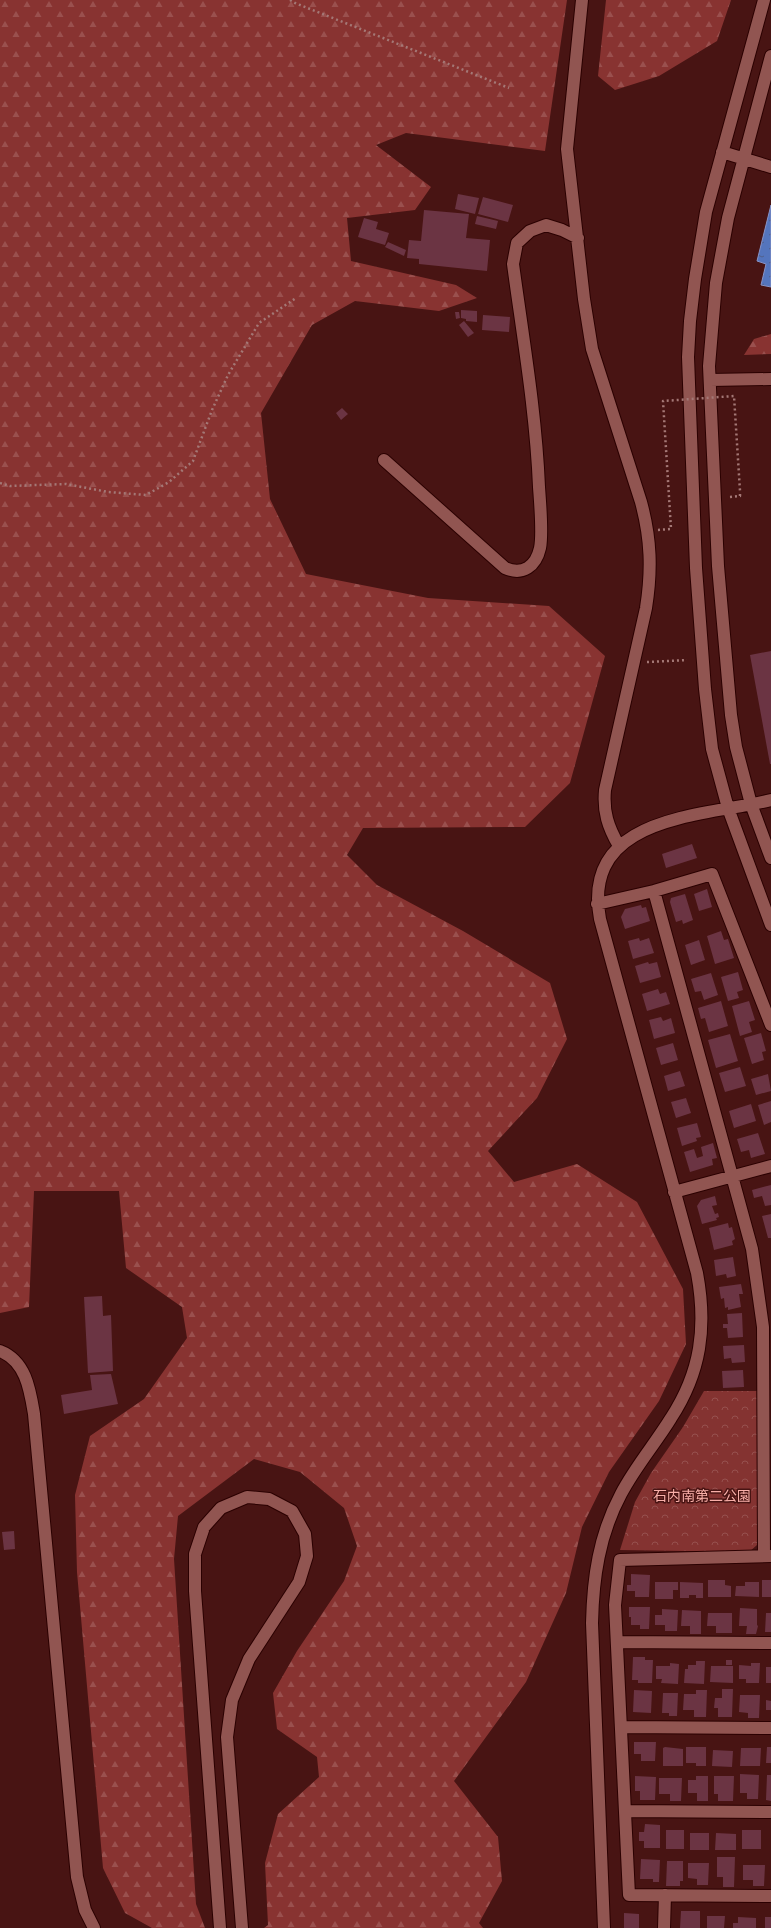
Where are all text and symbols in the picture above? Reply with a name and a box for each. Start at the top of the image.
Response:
park label: 石内南第二公園 [653,1486,751,1505]

